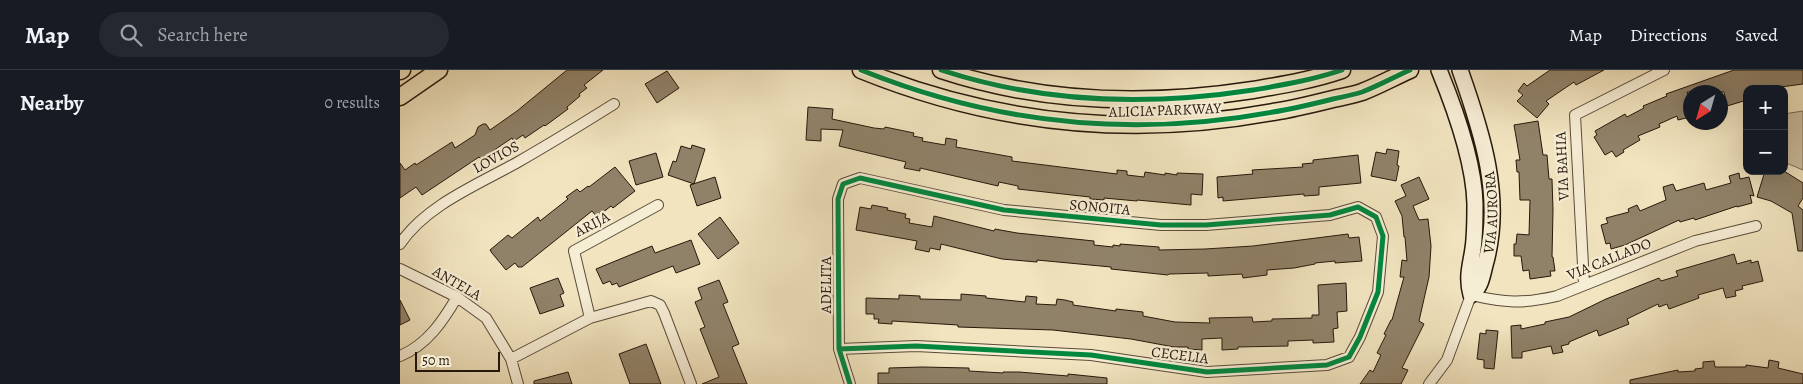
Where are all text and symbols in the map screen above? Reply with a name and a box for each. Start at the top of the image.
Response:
search box [99,12,449,57]
text: Map [25,19,69,51]
icon: search [117,21,145,49]
text: Search here [157,22,248,48]
text: Map [1569,23,1602,47]
text: Directions [1630,23,1707,47]
text: Saved [1735,23,1778,47]
north arrow [1683,85,1728,130]
map controls [1743,85,1788,175]
button: + [1743,85,1788,130]
text: Nearby [20,89,83,117]
text: 0 results [324,92,380,114]
street label: ALICIA PARKWAY [1107,98,1223,122]
button: − [1743,130,1788,175]
street label: VIA BAHIA [1550,131,1574,202]
street label: LOVIOS [469,136,523,178]
street label: VIA AURORA [1478,170,1502,256]
street label: SONOITA [1069,194,1132,220]
street label: ARIJA [570,206,613,242]
street label: VIA CALLADO [1563,233,1654,285]
street label: ADELITA [816,256,836,315]
street label: ANTELA [428,261,485,305]
street label: CECELIA [1150,342,1210,368]
scale bar [415,349,500,372]
text: 50 m [422,351,450,370]

